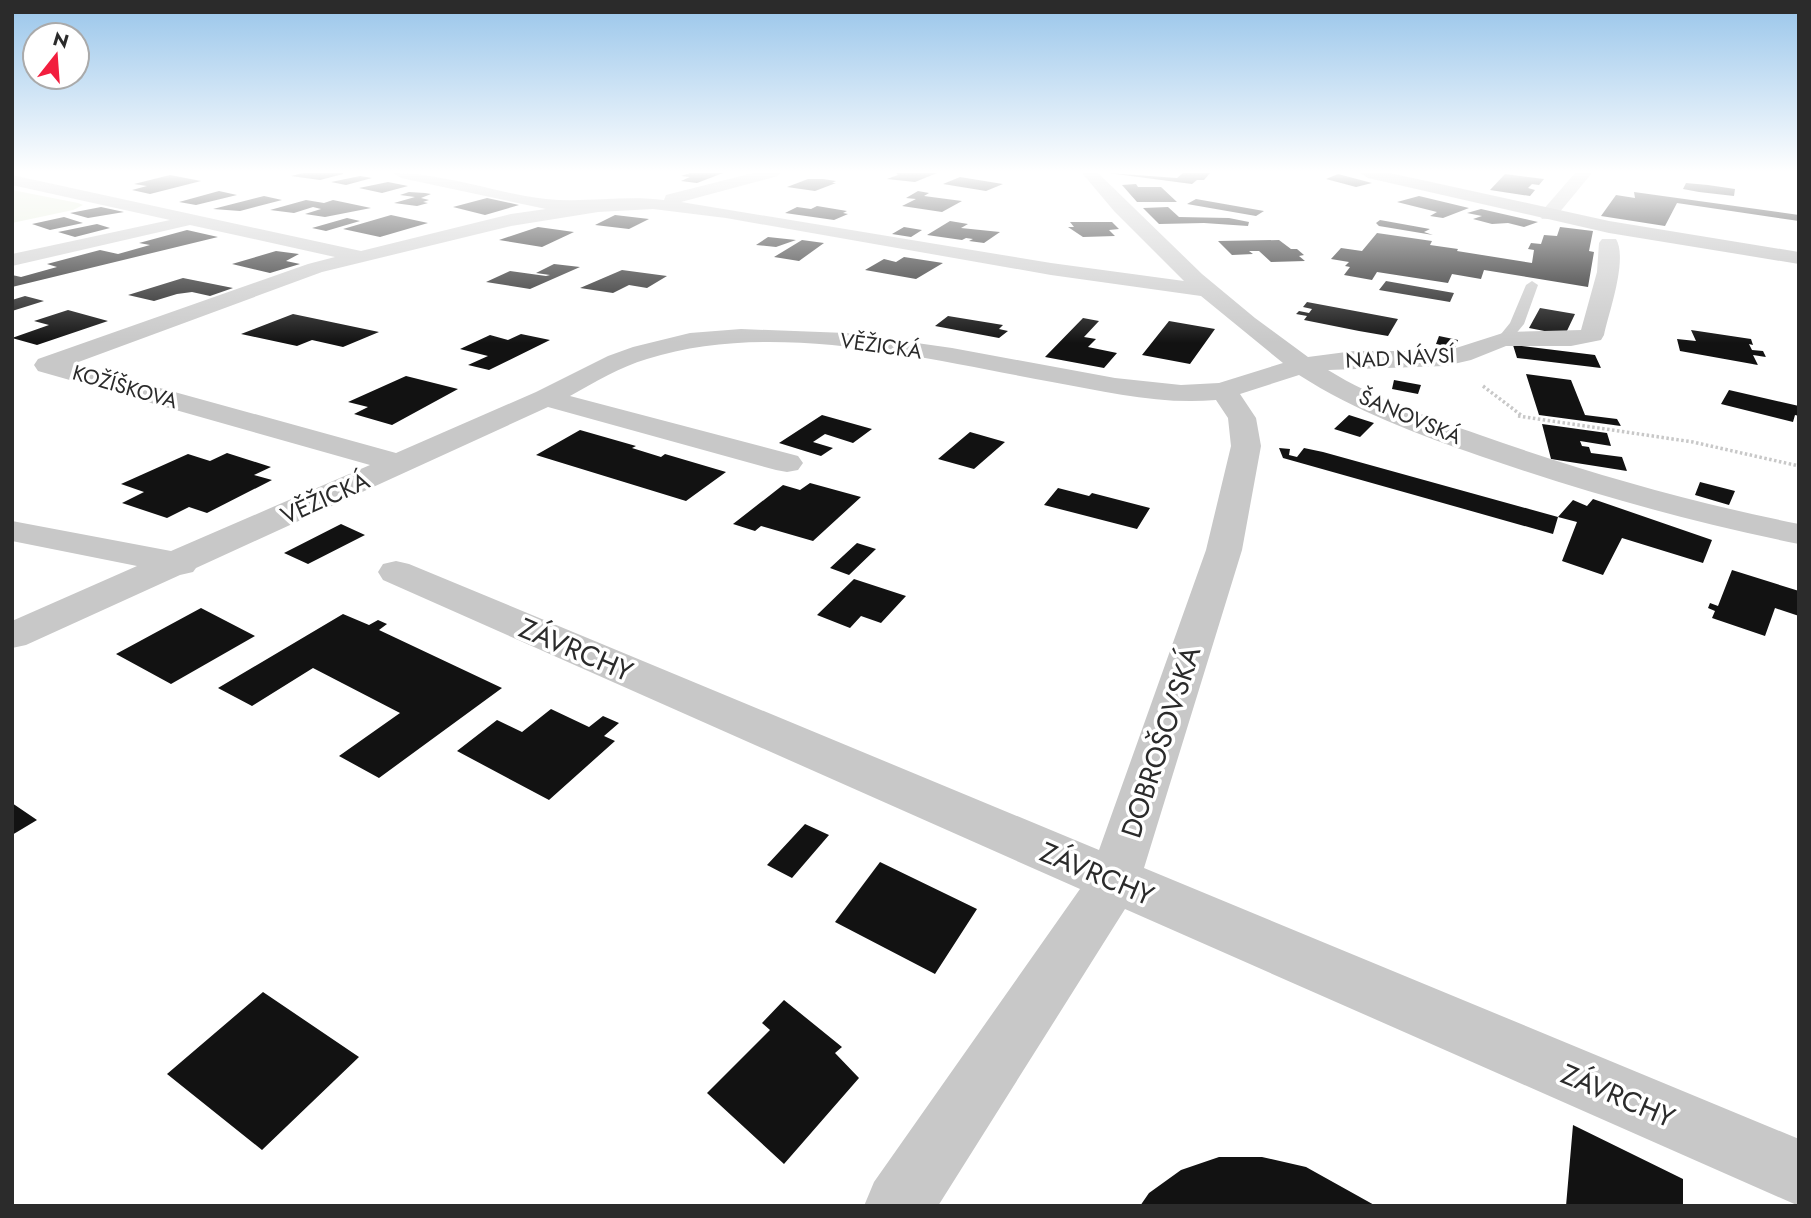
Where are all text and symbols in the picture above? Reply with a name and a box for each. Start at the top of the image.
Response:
north arrow [21,21,91,91]
text: N [50,25,72,55]
street label: VĚŽICKÁ [838,325,924,367]
street label: NAD NÁVSÍ [1345,340,1456,376]
street label: KOŽÍŠKOVA [69,358,181,416]
street label: ŠANOVSKÁ [1354,382,1466,452]
street label: VĚŽICKÁ [275,463,375,533]
street label: ZÁVRCHY [513,608,640,692]
street label: DOBROŠOVSKÁ [1111,640,1211,843]
street label: ZÁVRCHY [1034,832,1161,916]
street label: ZÁVRCHY [1555,1054,1682,1138]

